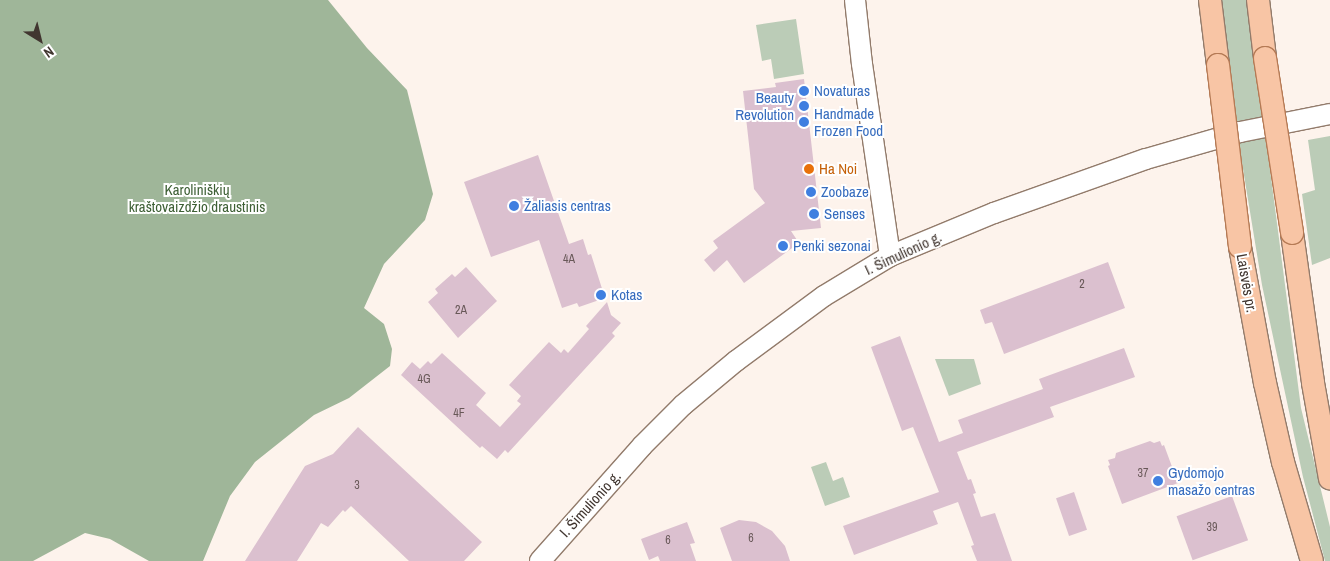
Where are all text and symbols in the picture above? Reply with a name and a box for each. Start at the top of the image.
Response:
north arrow [15,15,65,65]
text: N [40,42,57,62]
place label: Novaturas [814,82,870,100]
marker: Novaturas [798,85,810,97]
place label: Beauty Revolution [735,88,794,123]
marker: Beauty Revolution [798,100,810,112]
place label: Handmade Frozen Food [814,104,883,139]
marker: Handmade Frozen Food [798,116,810,128]
place label: Ha Noi [819,160,857,178]
marker: Ha Noi [803,163,815,175]
park label: Karoliniškių kraštovaizdžio draustinis [129,180,265,215]
place label: Zoobaze [821,183,869,201]
marker: Zoobaze [805,186,817,198]
place label: Žaliasis centras [524,197,611,215]
marker: Žaliasis centras [508,200,520,212]
place label: Senses [824,205,865,223]
marker: Senses [808,208,820,220]
street label: I. Šimulionio g. [862,227,944,279]
place label: Penki sezonai [793,237,871,255]
marker: Penki sezonai [777,240,789,252]
street label: Laisvės pr. [1233,252,1261,314]
house number: 4A [563,253,575,267]
house number: 2 [1079,278,1085,292]
place label: Kotas [611,286,642,304]
marker: Kotas [595,289,607,301]
house number: 2A [455,304,467,318]
house number: 4G [417,373,431,387]
house number: 4F [453,407,465,421]
place label: Gydomojo masažo centras [1168,463,1255,498]
street label: I. Šimulionio g. [556,467,624,541]
house number: 37 [1138,467,1148,481]
marker: Gydomojo masažo centras [1152,475,1164,487]
house number: 3 [354,479,360,493]
house number: 39 [1207,521,1217,535]
house number: 6 [748,532,754,546]
house number: 6 [665,534,671,548]

